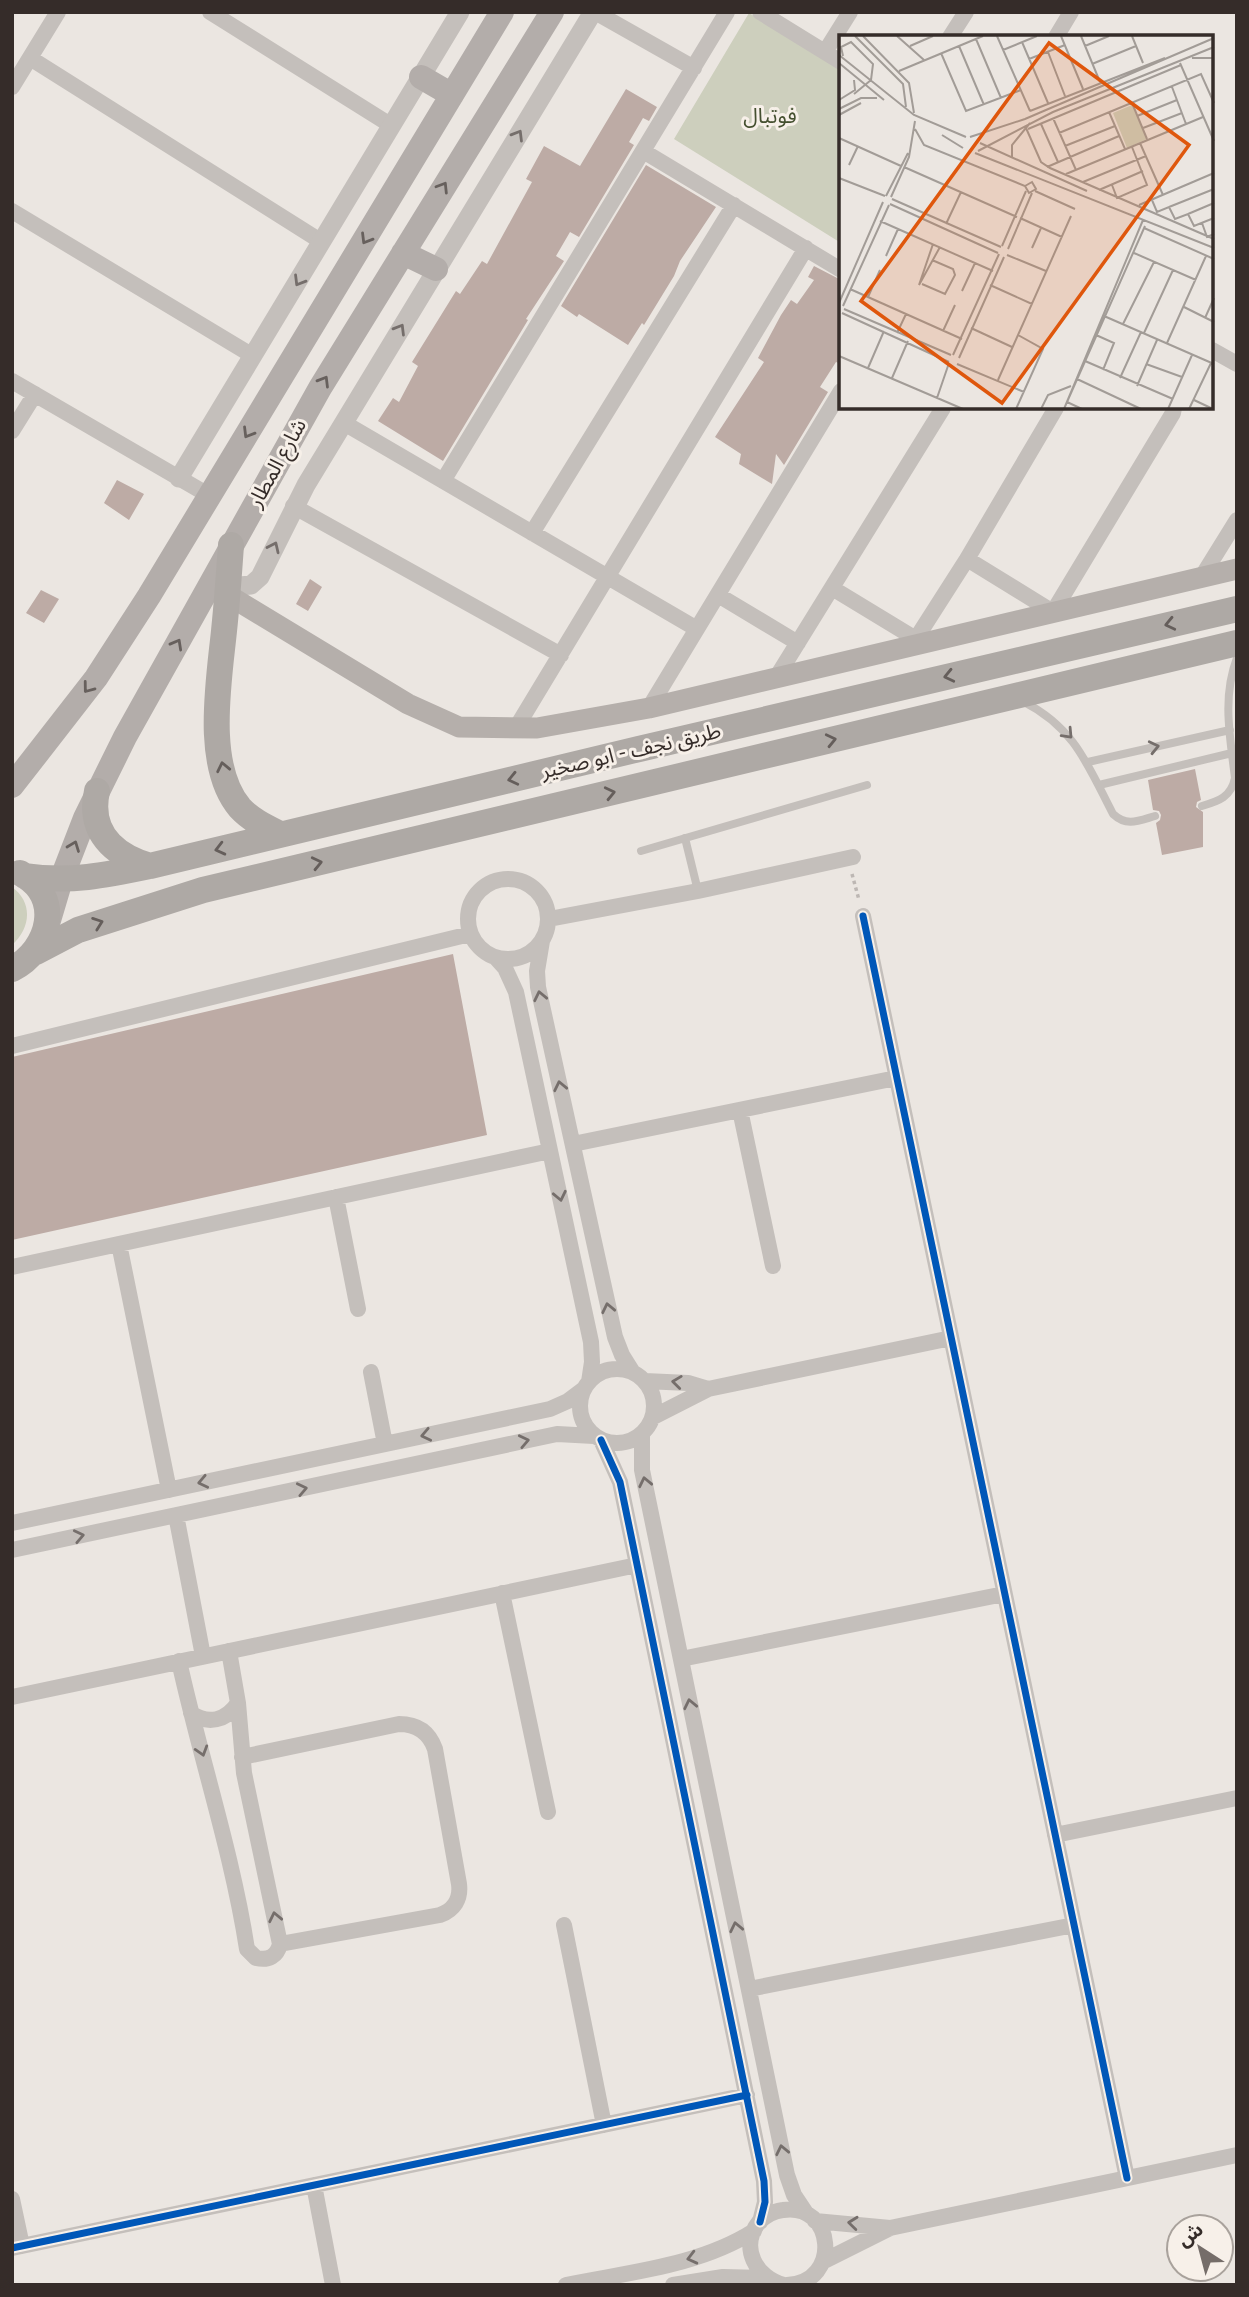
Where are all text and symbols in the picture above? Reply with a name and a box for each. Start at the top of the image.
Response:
inset map [839,35,1214,410]
park label: فوتبال [743,103,797,129]
one-way arrow [509,129,522,142]
one-way arrow [435,182,448,195]
one-way arrow [361,231,374,244]
one-way arrow [294,273,307,286]
one-way arrow [391,324,404,337]
one-way arrow [316,376,329,389]
street label: شارع المطار [242,414,314,514]
one-way arrow [244,426,257,439]
one-way arrow [266,542,280,554]
one-way arrow [1164,616,1176,630]
one-way arrow [169,638,182,651]
one-way arrow [943,668,955,682]
one-way arrow [84,680,97,693]
street label: طريق نجف - ابو صخير [538,718,723,785]
one-way arrow [1059,726,1072,739]
one-way arrow [825,733,837,748]
one-way arrow [1148,741,1160,755]
one-way arrow [216,761,231,773]
one-way arrow [507,770,519,785]
one-way arrow [603,786,615,801]
one-way arrow [66,841,80,853]
one-way arrow [214,841,226,855]
one-way arrow [311,856,323,871]
one-way arrow [91,918,103,932]
one-way arrow [534,990,548,1002]
one-way arrow [554,1080,569,1092]
one-way arrow [551,1190,566,1202]
one-way arrow [602,1302,617,1314]
one-way arrow [671,1375,683,1390]
one-way arrow [420,1427,432,1441]
one-way arrow [518,1435,530,1450]
one-way arrow [197,1474,209,1489]
one-way arrow [638,1476,653,1488]
one-way arrow [295,1482,307,1497]
one-way arrow [73,1530,85,1544]
one-way arrow [684,1698,699,1710]
one-way arrow [194,1745,208,1757]
one-way arrow [268,1911,283,1923]
one-way arrow [730,1921,745,1933]
one-way arrow [775,2144,790,2156]
north arrow [1165,2213,1235,2283]
one-way arrow [847,2215,859,2230]
text: ش [1173,2218,1208,2252]
one-way arrow [686,2250,698,2264]

